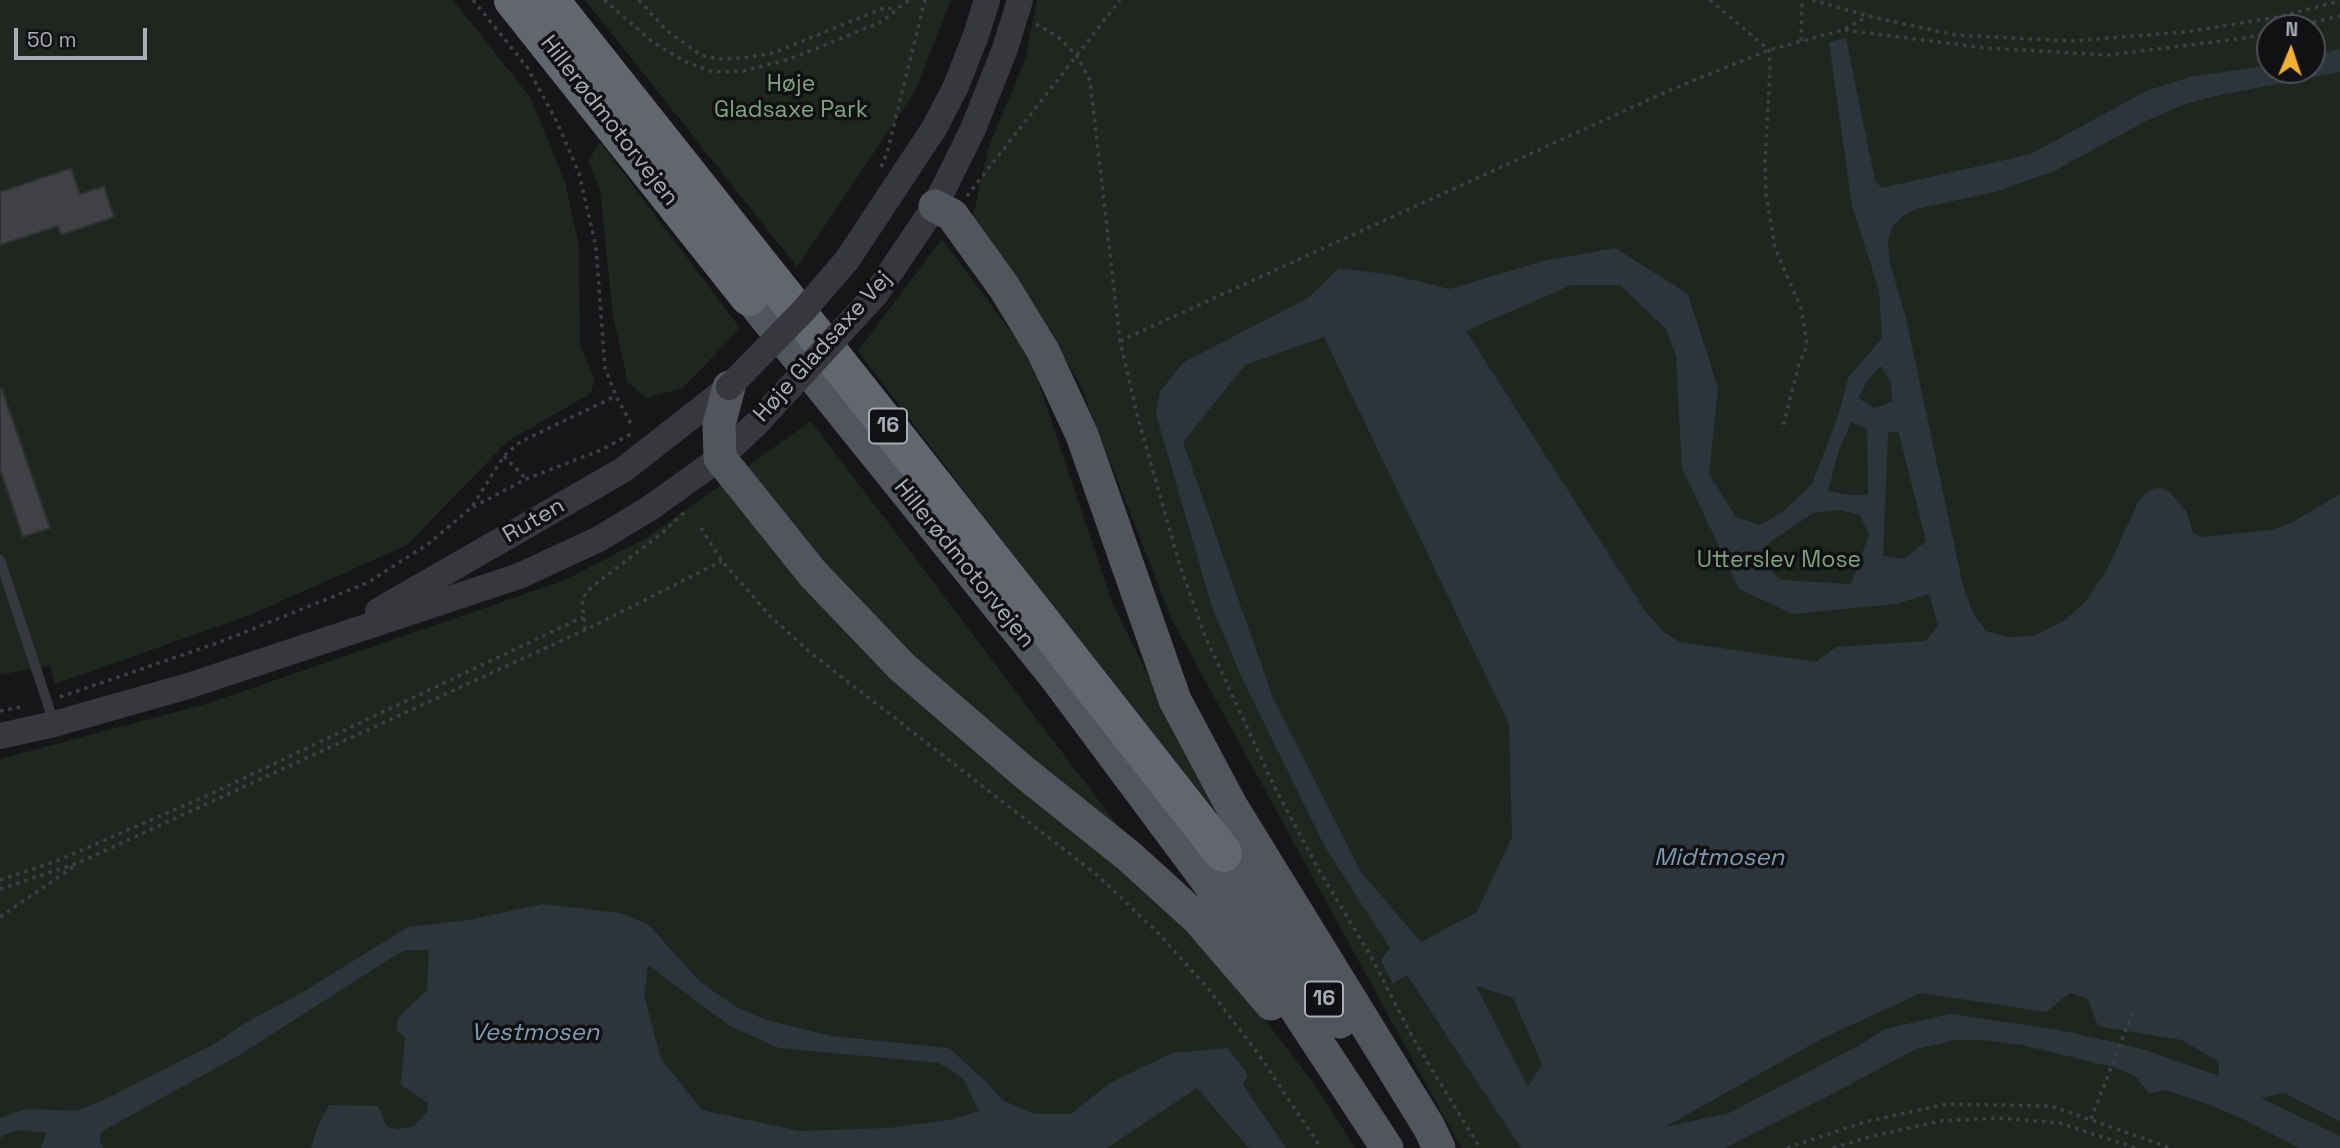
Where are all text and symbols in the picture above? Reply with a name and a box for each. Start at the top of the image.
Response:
scale bar [18,14,150,58]
north arrow [2256,14,2326,84]
text: N [2285,17,2298,42]
text: 50 m [27,26,77,53]
street label: Hillerødmotorvejen [534,30,684,212]
park label: Høje Gladsaxe Park [714,71,868,125]
street label: Høje Gladsaxe Vej [748,266,898,428]
road number: 16 [869,408,907,444]
street label: Hillerødmotorvejen [888,474,1040,654]
street label: Ruten [498,492,570,550]
park label: Utterslev Mose [1697,547,1861,575]
water label: Midtmosen [1654,844,1784,872]
road number: 16 [1305,982,1343,1016]
water label: Vestmosen [471,1019,599,1047]

